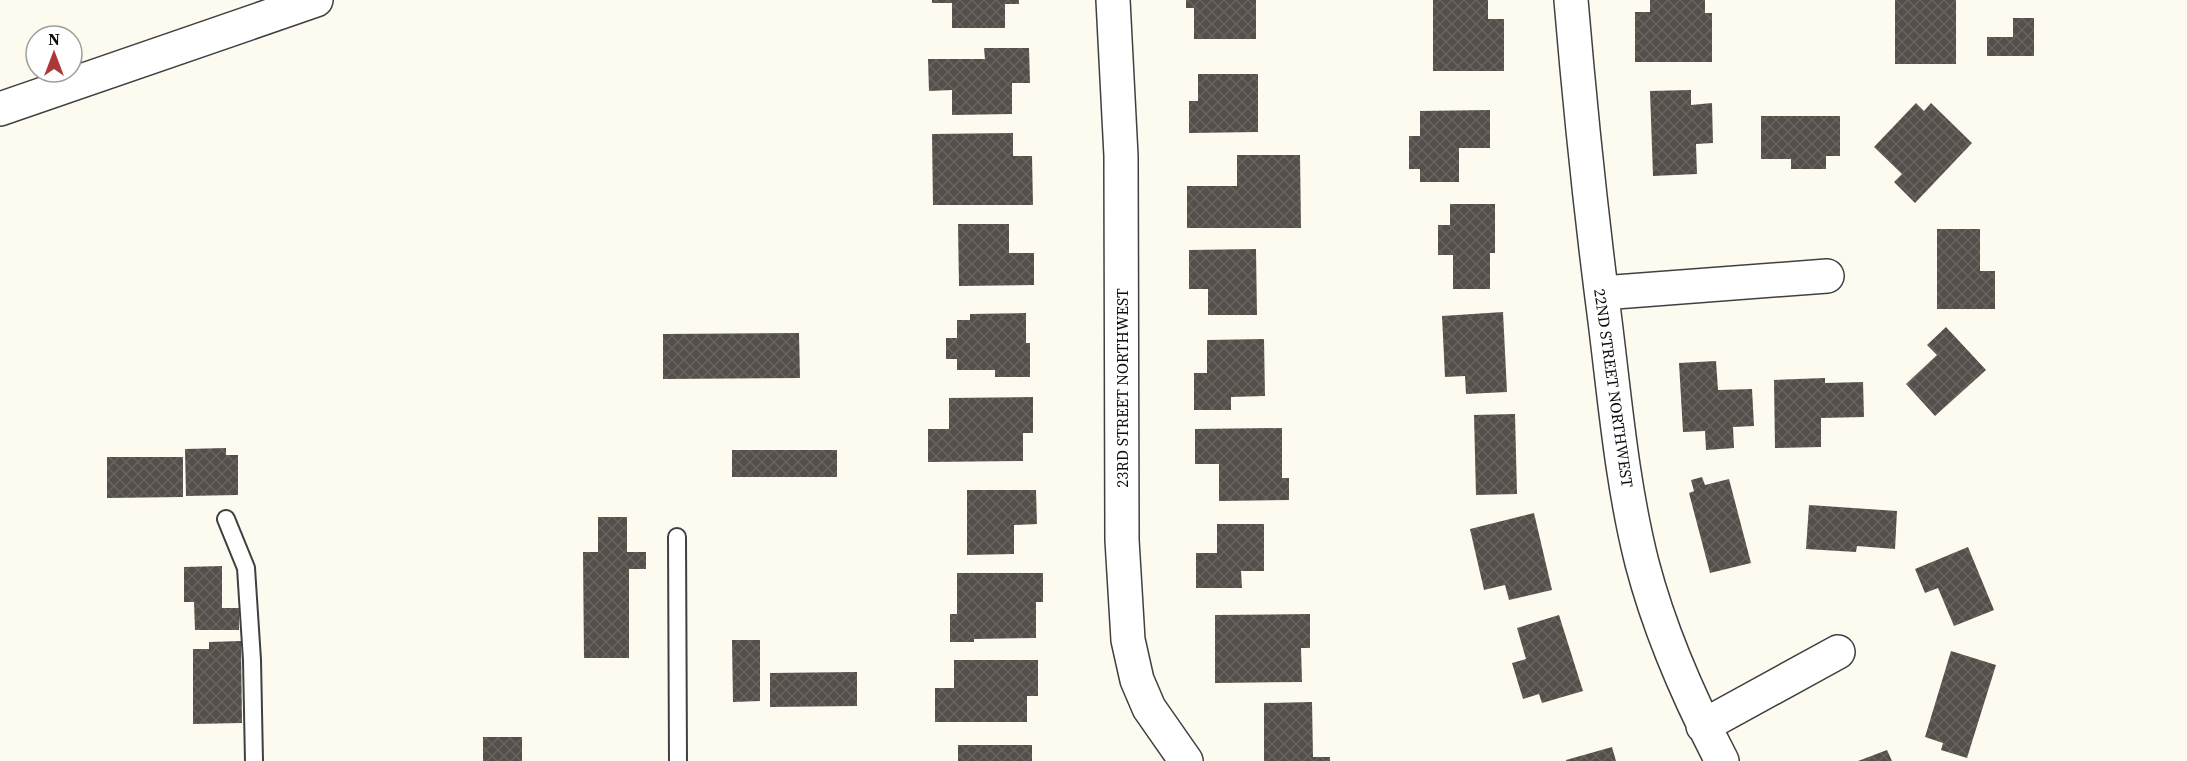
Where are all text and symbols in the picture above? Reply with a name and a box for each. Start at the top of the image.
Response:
north arrow [24,24,84,84]
text: N [48,28,60,50]
street label: 22ND STREET NORTHWEST [1589,287,1639,489]
street label: 23RD STREET NORTHWEST [1111,288,1133,488]

